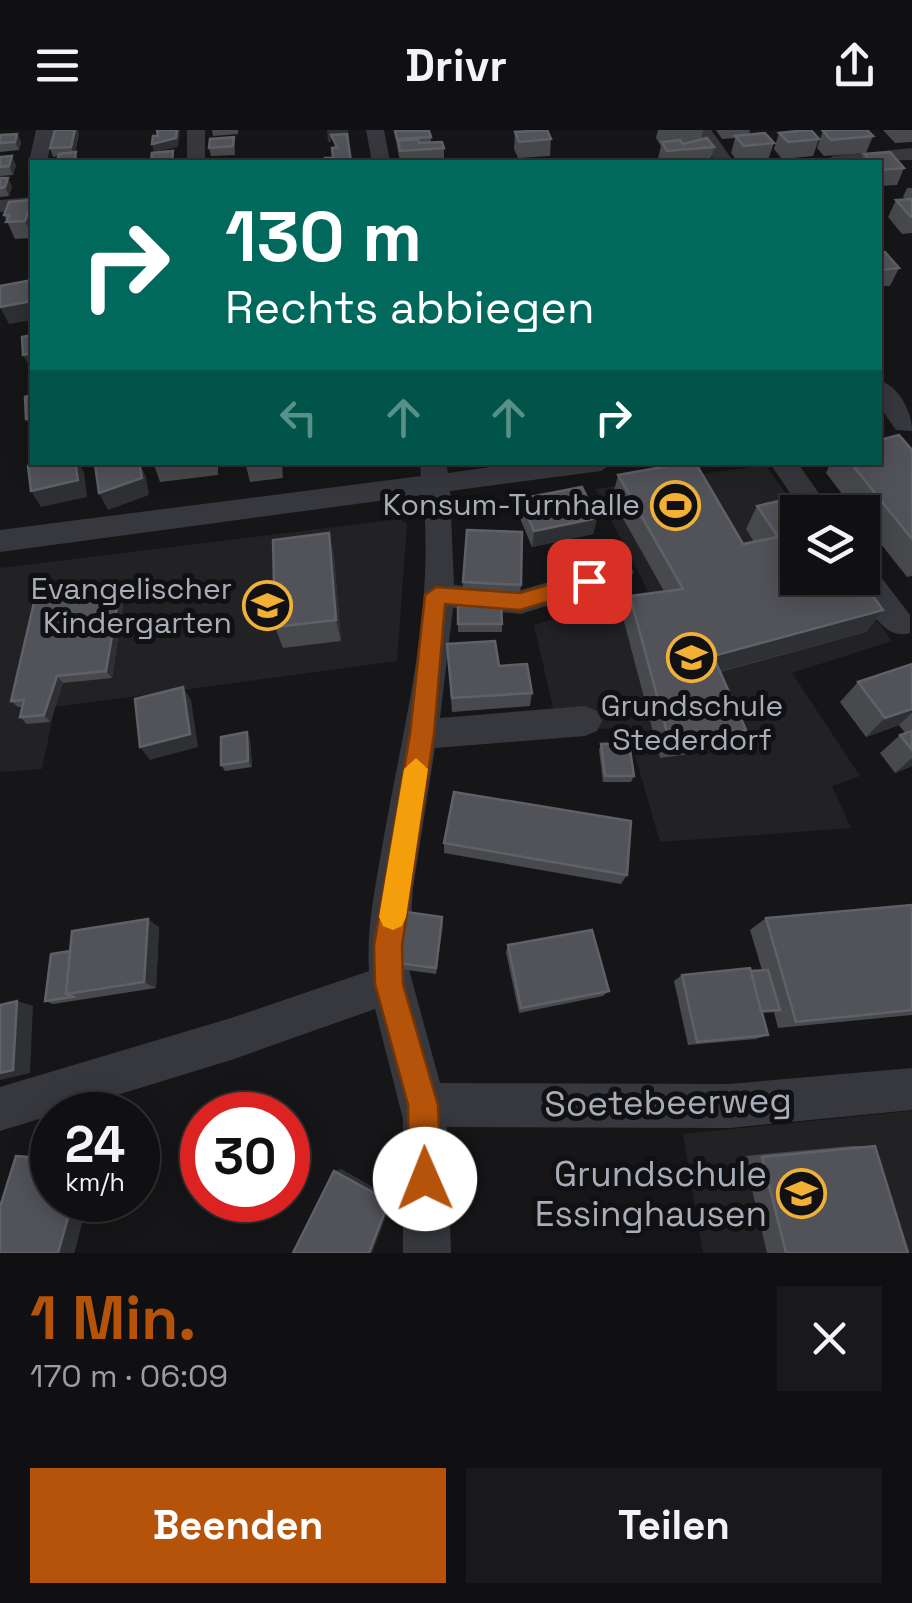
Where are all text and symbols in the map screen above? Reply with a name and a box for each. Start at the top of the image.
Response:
text: Drivr [405,37,507,94]
icon: menu [30,38,85,93]
icon: share [827,38,882,93]
text: 130 m [225,192,422,281]
icon: right [60,200,190,330]
text: Rechts abbiegen [225,279,595,336]
icon: left [271,390,326,445]
icon: ahead [376,390,431,445]
icon: ahead [481,390,536,445]
icon: right [586,390,641,445]
sports icon: Konsum-Turnhalle [649,479,701,531]
place label: Konsum-Turnhalle [383,485,640,524]
map controls [780,495,880,595]
button: layers [780,495,880,595]
pin [547,539,632,624]
icon: arrive [562,554,617,609]
place label: Evangelischer Kindergarten [31,569,232,642]
school or university icon: Evangelischer Kindergarten [241,580,293,632]
school or university icon: Grundschule Stederdorf [666,631,718,683]
place label: Grundschule Stederdorf [601,686,783,759]
street label: Soetebeerweg [544,1078,792,1126]
speed limit sign: 30 [180,1092,310,1222]
text: 24 [65,1113,125,1177]
position arrow [373,1127,477,1231]
place label: Grundschule Essinghausen [535,1152,767,1236]
text: km/h [65,1166,125,1198]
school or university icon: Grundschule Essinghausen [776,1168,828,1220]
text: 1 Min. [30,1280,196,1357]
button: close [777,1286,882,1391]
text: 170 m · 06:09 [30,1356,228,1396]
button: Beenden [30,1468,446,1583]
button: Teilen [466,1468,882,1583]

